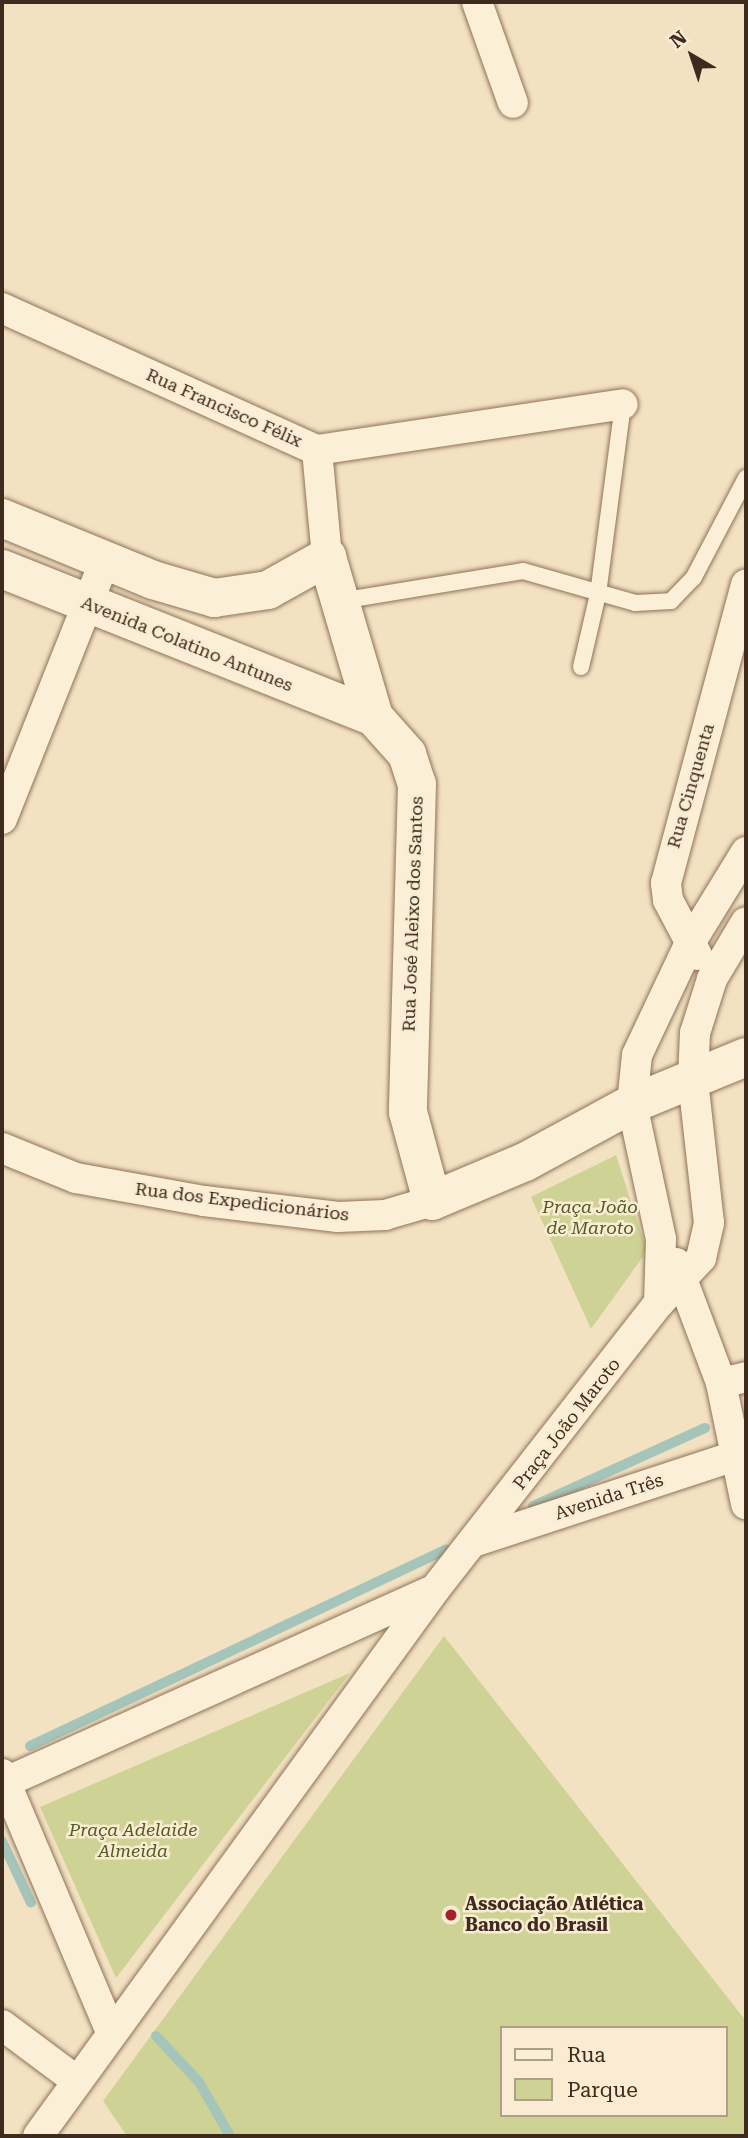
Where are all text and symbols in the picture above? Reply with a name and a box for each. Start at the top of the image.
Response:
north arrow [657,21,727,91]
text: N [666,26,691,53]
street label: Rua Francisco Félix [143,364,305,452]
street label: Avenida Colatino Antunes [78,592,296,696]
street label: Rua Cinquenta [663,721,719,851]
street label: Rua José Aleixo dos Santos [398,796,428,1032]
street label: Rua dos Expedicionários [134,1178,350,1226]
park label: Praça João de Maroto [542,1197,638,1240]
street label: Praça João Maroto [509,1354,625,1494]
street label: Avenida Três [552,1469,666,1525]
park label: Praça Adelaide Almeida [69,1820,197,1862]
place label: Associação Atlética Banco do Brasil [465,1894,643,1937]
marker: Associação Atlética Banco do Brasil [443,1907,459,1923]
legend [500,2026,727,2117]
text: Rua [567,2043,606,2067]
text: Parque [567,2078,638,2102]

